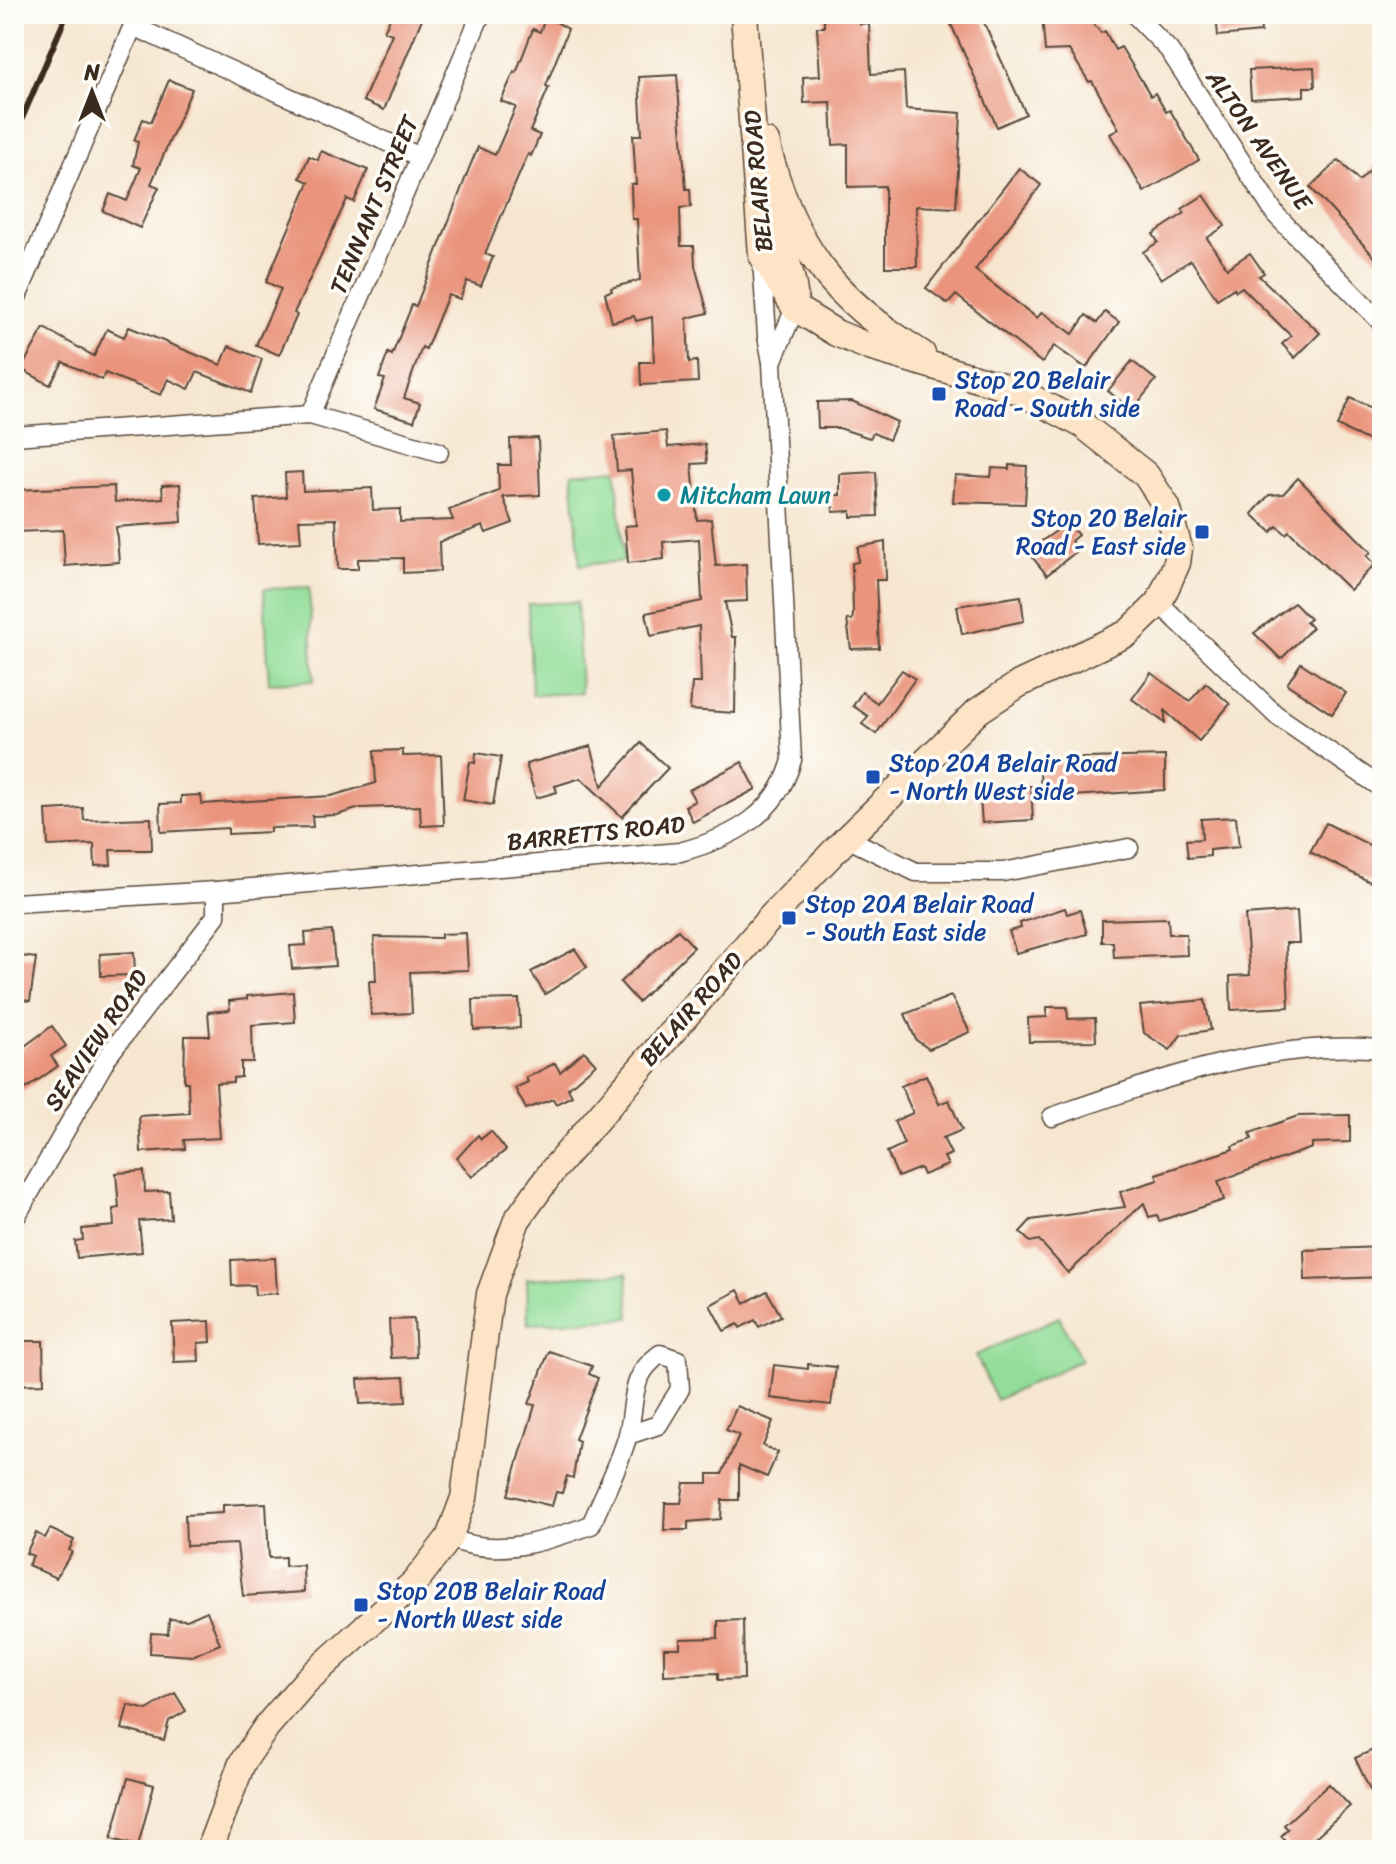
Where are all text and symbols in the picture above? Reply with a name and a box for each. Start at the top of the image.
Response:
north arrow [52,52,132,132]
text: N [83,53,100,92]
street label: ALTON AVENUE [1194,60,1324,221]
street label: TENNANT STREET [317,107,431,301]
street label: BELAIR ROAD [731,108,785,254]
place label: Stop 20 Belair Road - South side [955,359,1140,429]
marker: Stop 20 Belair Road - South side [930,385,948,403]
place label: Mitcham Lawn [680,474,831,516]
marker: Mitcham Lawn [655,486,673,504]
place label: Stop 20 Belair Road - East side [1016,497,1188,567]
marker: Stop 20 Belair Road - East side [1193,523,1211,541]
place label: Stop 20A Belair Road - North West side [889,742,1119,812]
marker: Stop 20A Belair Road - North West side [864,768,882,786]
street label: BARRETTS ROAD [505,803,688,863]
place label: Stop 20A Belair Road - South East side [805,883,1035,953]
marker: Stop 20A Belair Road - South East side [780,909,798,927]
street label: BELAIR ROAD [629,941,754,1076]
street label: SEAVIEW ROAD [33,960,160,1120]
place label: Stop 20B Belair Road - North West side [377,1570,606,1640]
marker: Stop 20B Belair Road - North West side [352,1596,370,1614]

